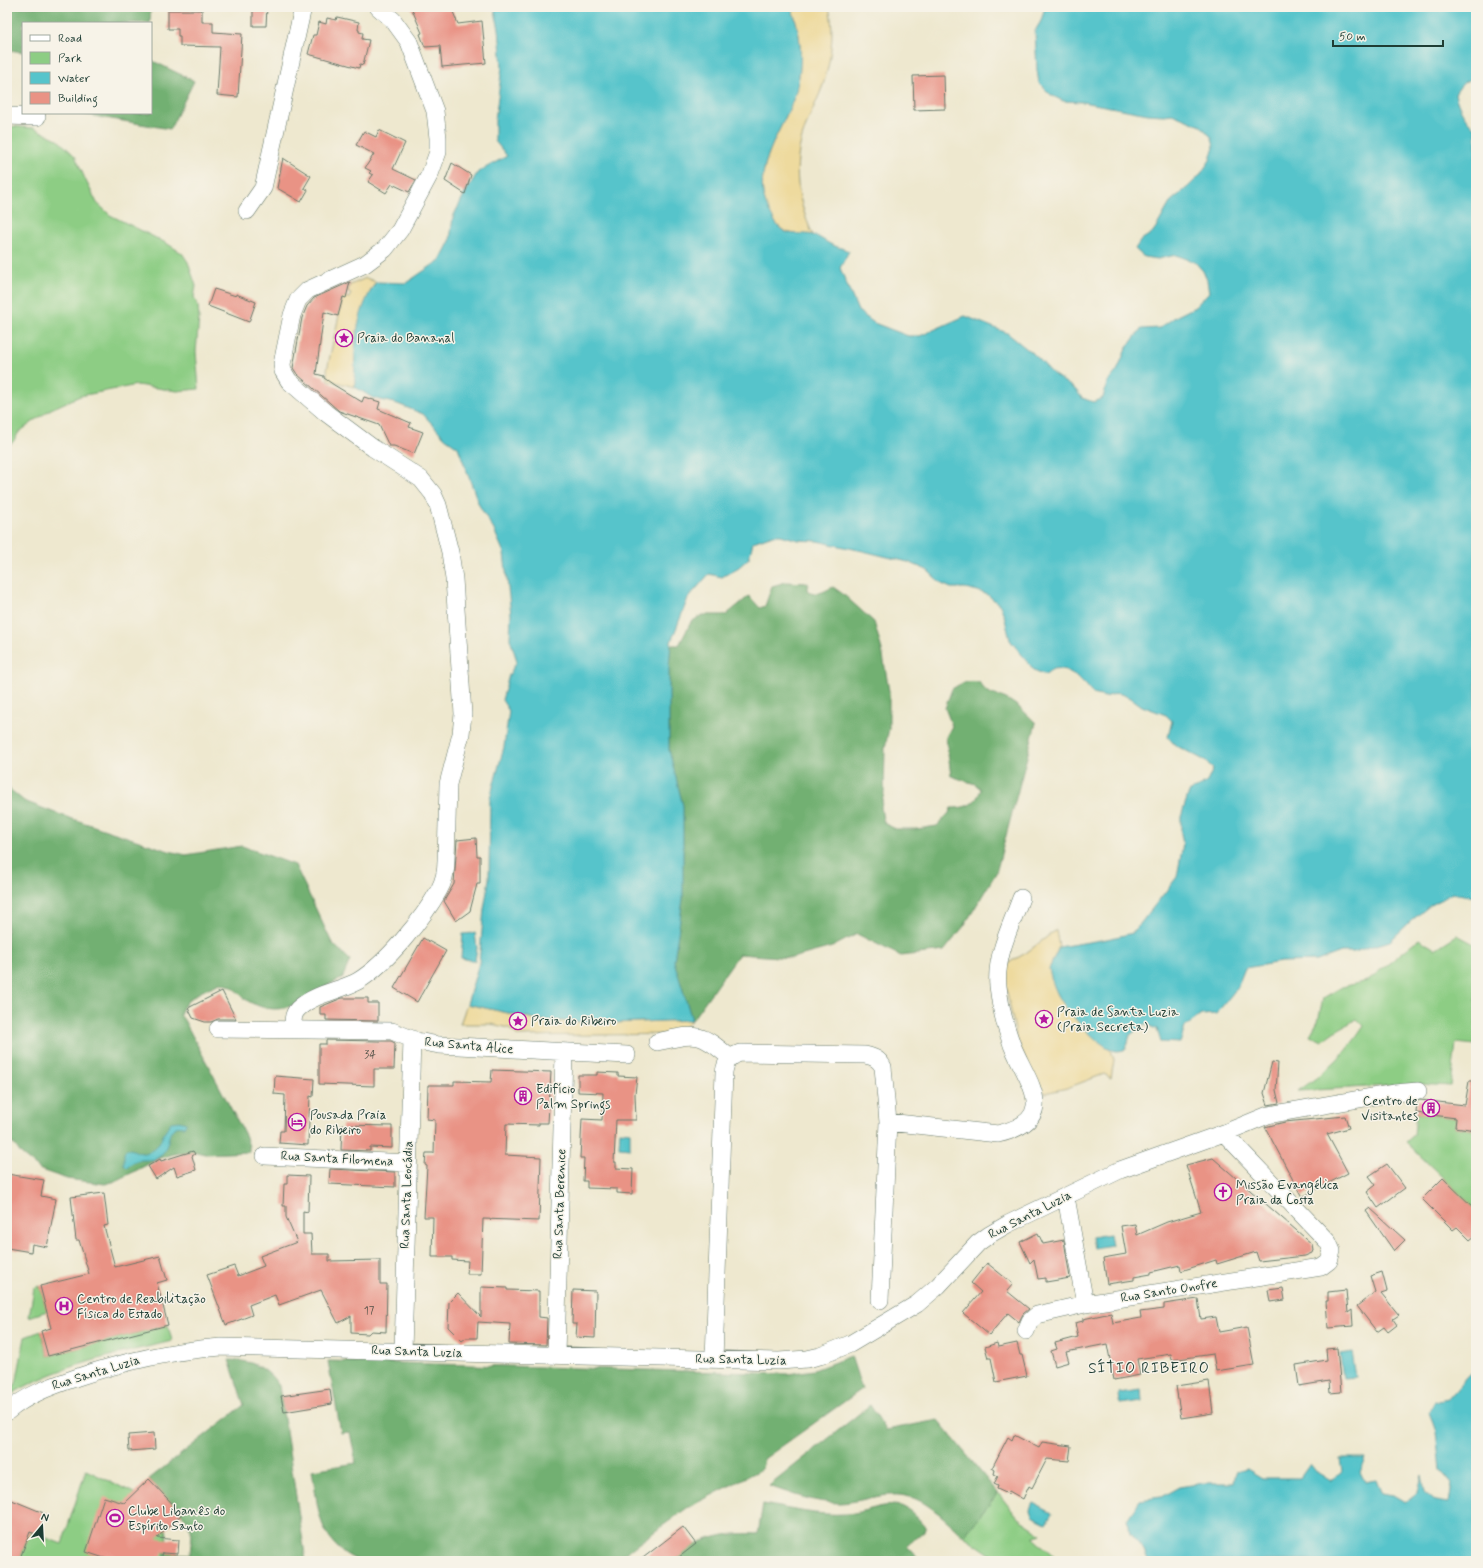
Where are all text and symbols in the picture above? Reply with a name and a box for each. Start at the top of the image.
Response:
legend [22,22,152,114]
scale bar [1333,22,1443,48]
text: 50 m [1339,29,1366,45]
text: Road [58,31,82,47]
text: Park [58,51,82,67]
text: Water [58,71,90,87]
text: Building [58,91,98,108]
place icon: Praia do Bananal [334,328,354,348]
place label: Praia do Bananal [357,330,454,347]
place label: Praia de Santa Luzia (Praia Secreta) [1057,1004,1179,1036]
place icon: Praia de Santa Luzia (Praia Secreta) [1034,1009,1054,1029]
place icon: Praia do Ribeiro [508,1011,528,1031]
place label: Praia do Ribeiro [531,1013,616,1030]
street label: Rua Santa Alice [424,1034,514,1058]
house number: 34 [364,1048,376,1062]
place label: Edifício Palm Springs [536,1081,610,1115]
building icon: Edifício Palm Springs [513,1086,533,1106]
place label: Centro de Visitantes [1361,1093,1418,1125]
building icon: Centro de Visitantes [1421,1098,1441,1118]
place label: Pousada Praia do Ribeiro [310,1107,387,1139]
hotel icon: Pousada Praia do Ribeiro [287,1112,307,1132]
street label: Rua Santa Leocádia [397,1141,417,1249]
street label: Rua Santa Filomena [280,1148,394,1170]
street label: Rua Santa Berenice [550,1148,570,1260]
place label: Missão Evangélica Praia da Costa [1236,1177,1339,1209]
church icon: Missão Evangélica Praia da Costa [1213,1182,1233,1202]
street label: Rua Santa Luzia [985,1187,1075,1243]
street label: Rua Santo Onofre [1119,1275,1219,1307]
place label: Centro de Reabilitação Física do Estado [77,1291,206,1323]
hospital icon: Centro de Reabilitação Física do Estado [54,1296,74,1316]
house number: 17 [364,1304,375,1318]
street label: Rua Santa Luzia [371,1342,463,1362]
street label: Rua Santa Luzia [50,1351,142,1394]
street label: Rua Santa Luzia [695,1351,787,1369]
district label: SÍTIO RIBEIRO [1088,1358,1210,1379]
place label: Clube Libanês do Espírito Santo [128,1503,226,1535]
north arrow [22,1506,62,1546]
sports icon: Clube Libanês do Espírito Santo [105,1508,125,1528]
text: N [39,1510,50,1525]

